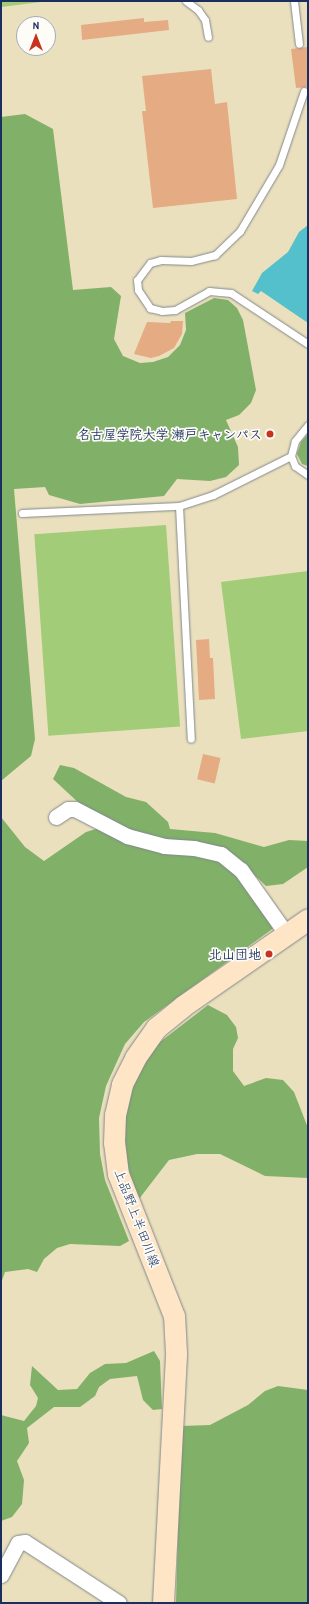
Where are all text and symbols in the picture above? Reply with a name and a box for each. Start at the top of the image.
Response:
north arrow [16,16,56,56]
text: N [33,18,39,32]
place label: 名古屋学院大学 瀬戸キャンパス [77,426,262,442]
marker: 名古屋学院大学 瀬戸キャンパス [265,429,275,439]
place label: 北山団地 [209,946,261,962]
marker: 北山団地 [264,949,274,959]
street label: 上品野上半田川線 [111,1167,163,1269]

